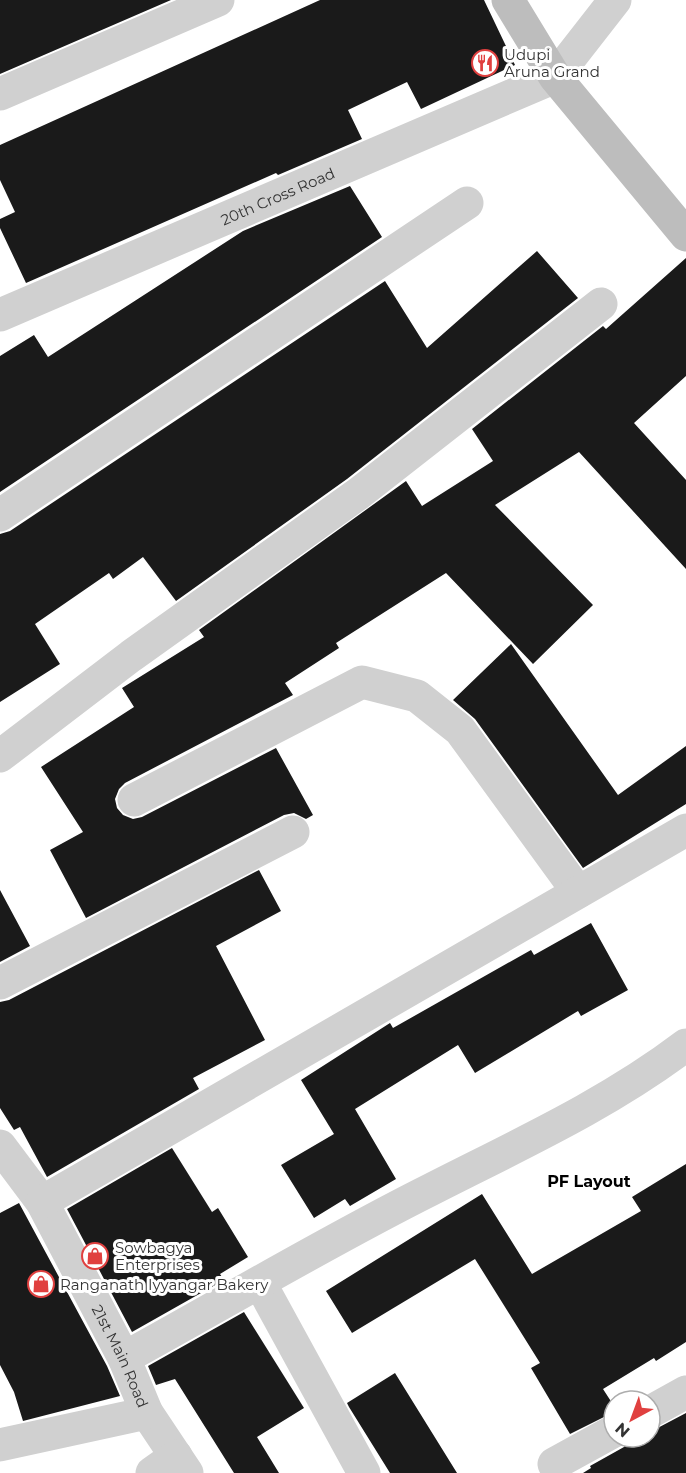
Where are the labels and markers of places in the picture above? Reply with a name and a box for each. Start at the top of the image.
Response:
place label: Udupi Aruna Grand [504,45,600,81]
restaurant icon: Udupi Aruna Grand [470,48,500,78]
place label: Sowbagya Enterprises [115,1238,200,1274]
shop icon: Sowbagya Enterprises [80,1241,110,1271]
shop icon: Ranganath Iyyangar Bakery [26,1269,56,1299]
place label: Ranganath Iyyangar Bakery [60,1275,269,1294]

